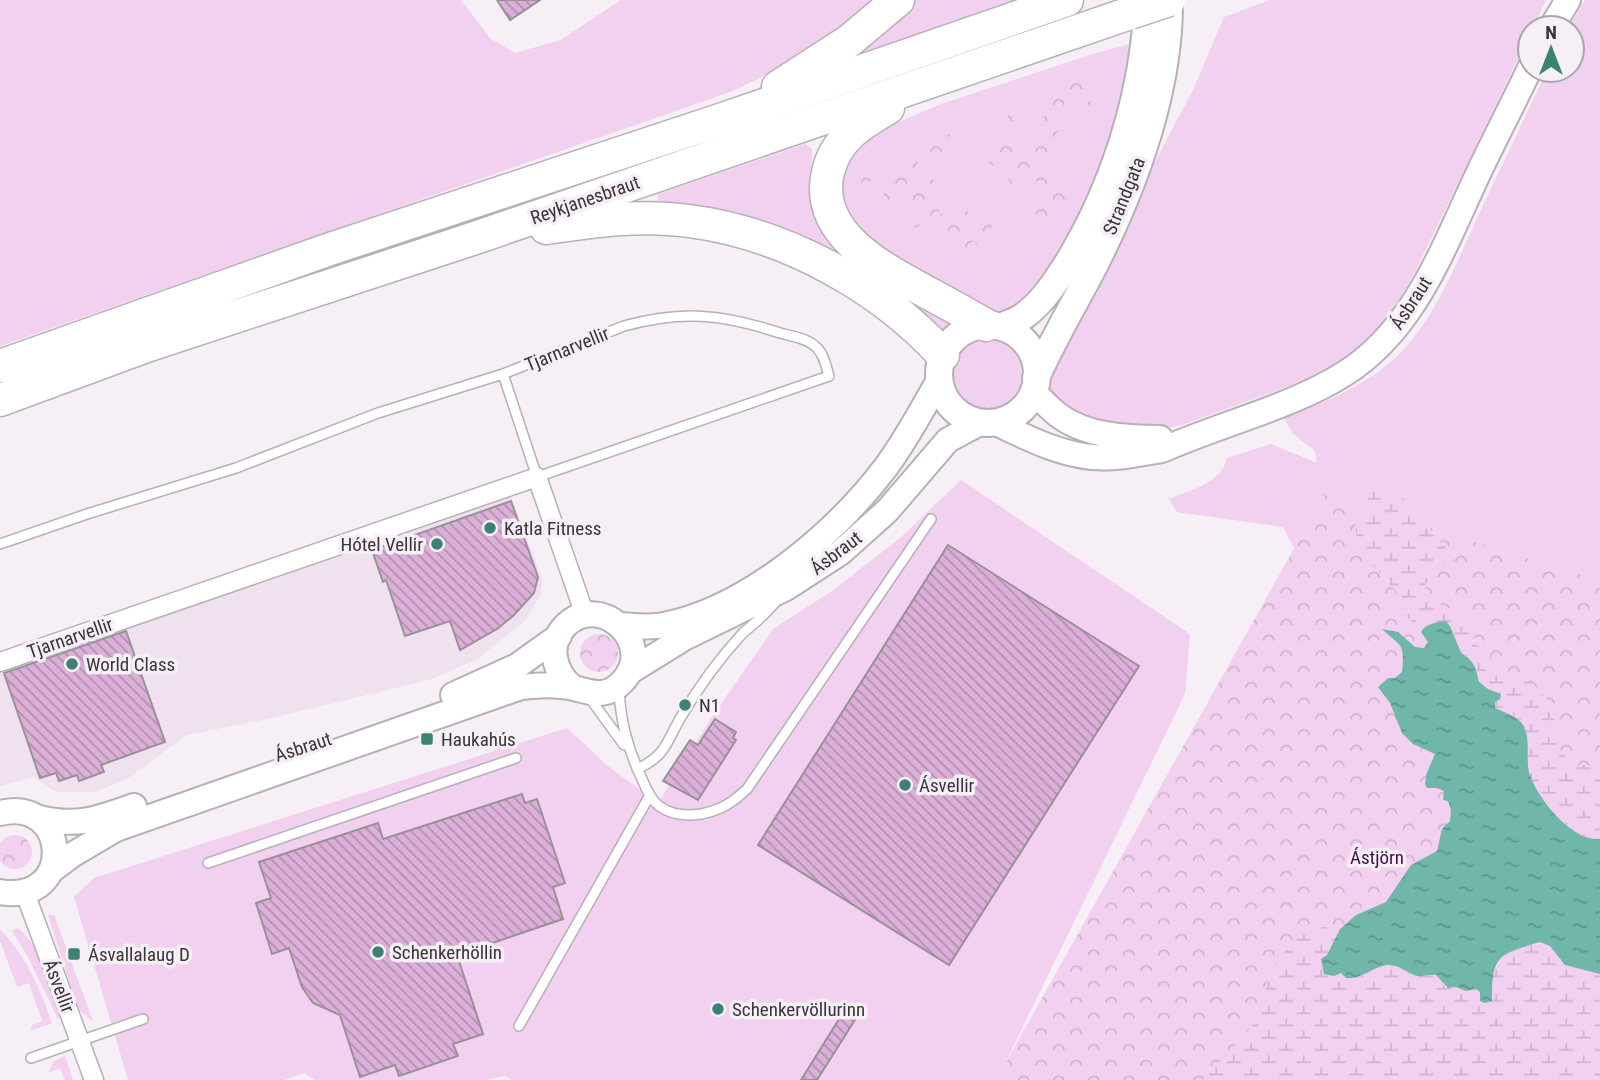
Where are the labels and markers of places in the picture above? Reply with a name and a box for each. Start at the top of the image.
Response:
place label: Katla Fitness [504,517,601,540]
marker: Katla Fitness [482,520,498,536]
place label: Hótel Vellir [340,533,423,556]
marker: Hótel Vellir [429,536,445,552]
place label: World Class [86,653,175,676]
marker: World Class [64,656,80,672]
place label: N1 [699,694,720,717]
marker: N1 [677,697,693,713]
place label: Haukahús [441,728,516,751]
marker: Haukahús [419,731,435,747]
place label: Ásvellir [919,774,975,797]
marker: Ásvellir [897,777,913,793]
place label: Schenkerhöllin [392,941,502,964]
place label: Ásvallalaug D [88,943,190,966]
marker: Schenkerhöllin [370,944,386,960]
marker: Ásvallalaug D [66,946,82,962]
place label: Schenkervöllurinn [732,998,865,1021]
marker: Schenkervöllurinn [710,1001,726,1017]

